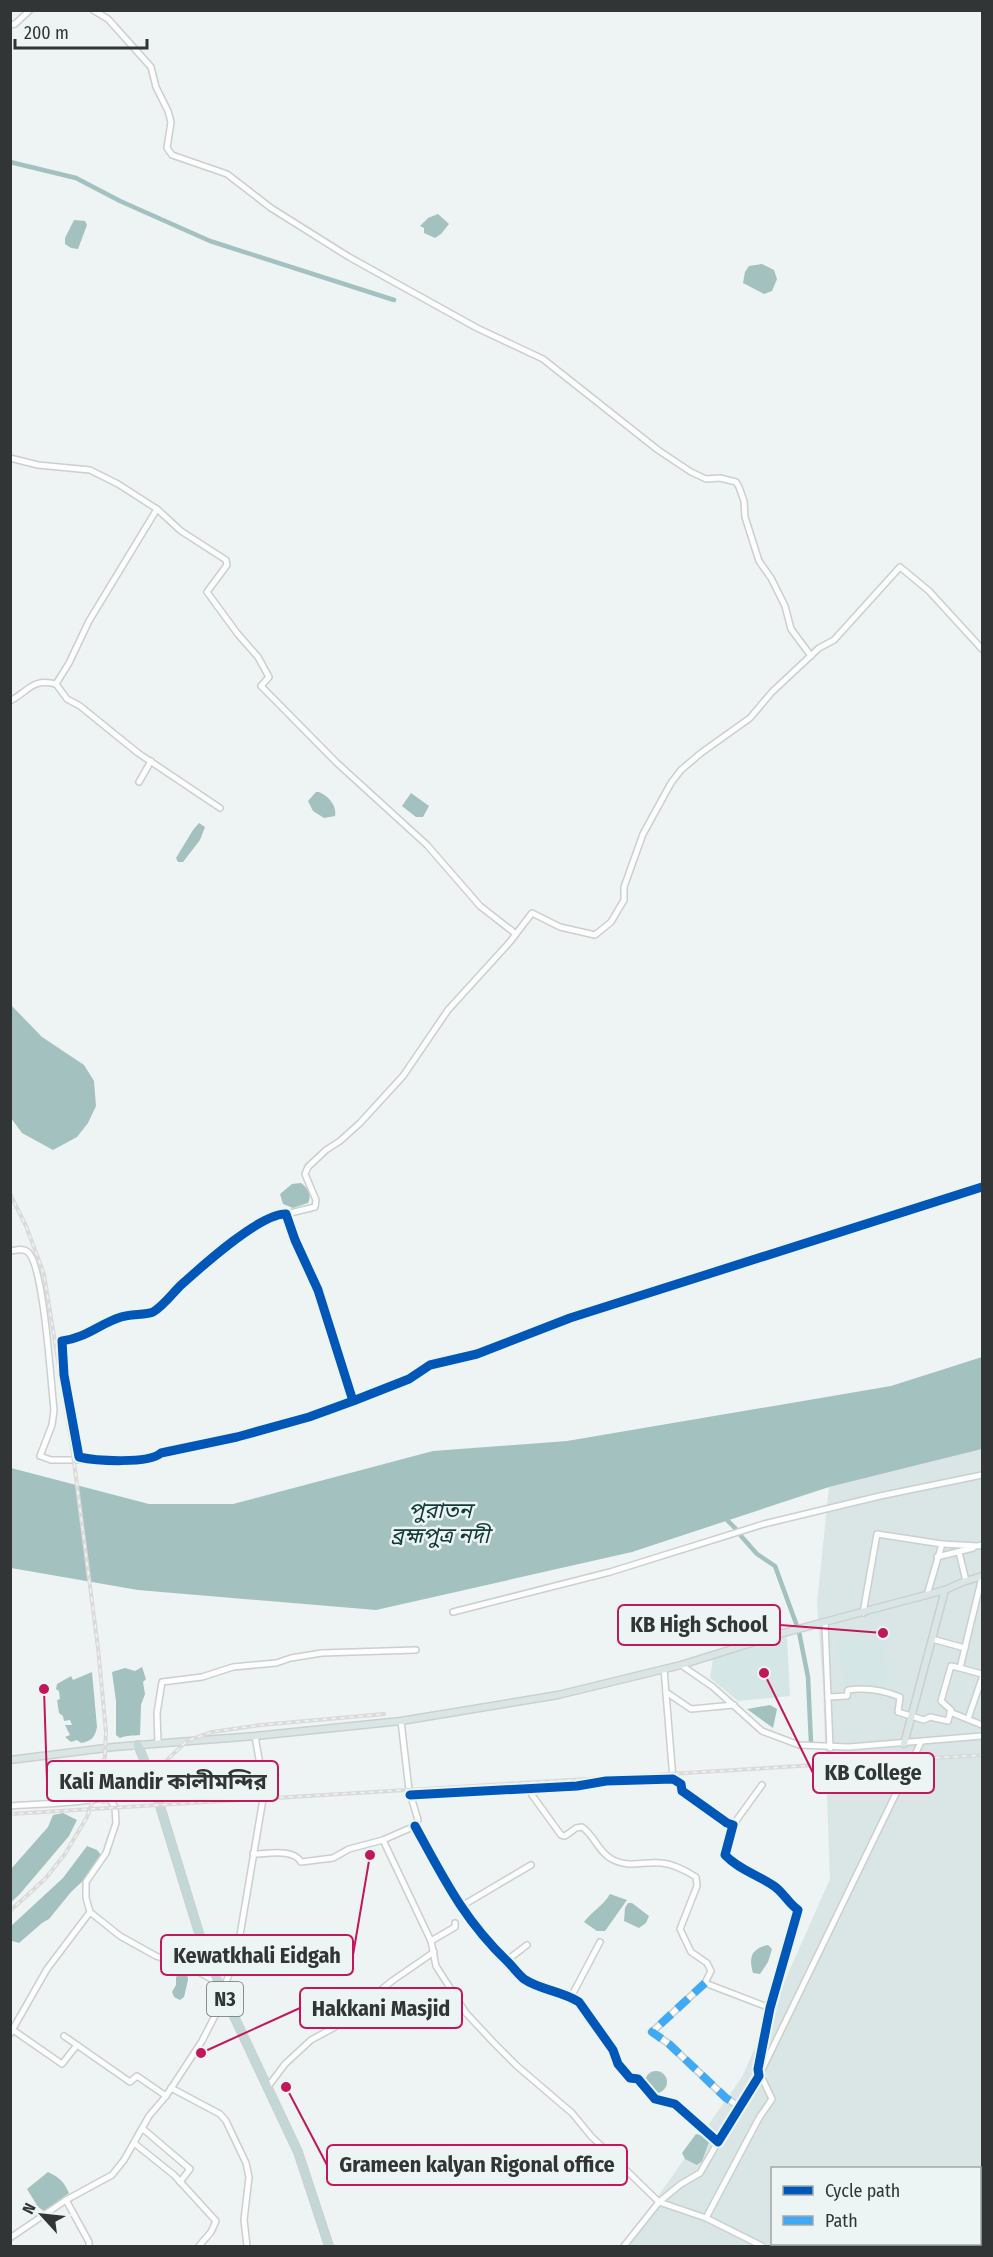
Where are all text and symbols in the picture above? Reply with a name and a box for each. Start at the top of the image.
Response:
scale bar [15,12,147,50]
text: 200 m [24,22,69,44]
water label: পুরাতন ব্রহ্মপুত্র নদী [391,1497,493,1549]
callout: KB High School [618,1605,780,1645]
text: KB High School [630,1611,769,1638]
callout: KB College [813,1753,934,1793]
text: KB College [824,1759,922,1786]
callout: Kali Mandir কালীমন্দির [47,1761,278,1801]
text: Kali Mandir কালীমন্দির [59,1768,268,1795]
callout: Kewatkhali Eidgah [161,1935,353,1975]
text: Kewatkhali Eidgah [173,1942,341,1969]
road number: N3 [207,1982,243,2016]
callout: Hakkani Masjid [300,1988,462,2028]
text: Hakkani Masjid [312,1995,450,2022]
callout: Grameen kalyan Rigonal office [327,2145,627,2185]
text: Grameen kalyan Rigonal office [339,2151,615,2178]
legend [771,2167,981,2245]
text: Cycle path [825,2180,900,2202]
north arrow [12,2185,72,2245]
text: N [18,2200,40,2217]
text: Path [825,2210,858,2232]

